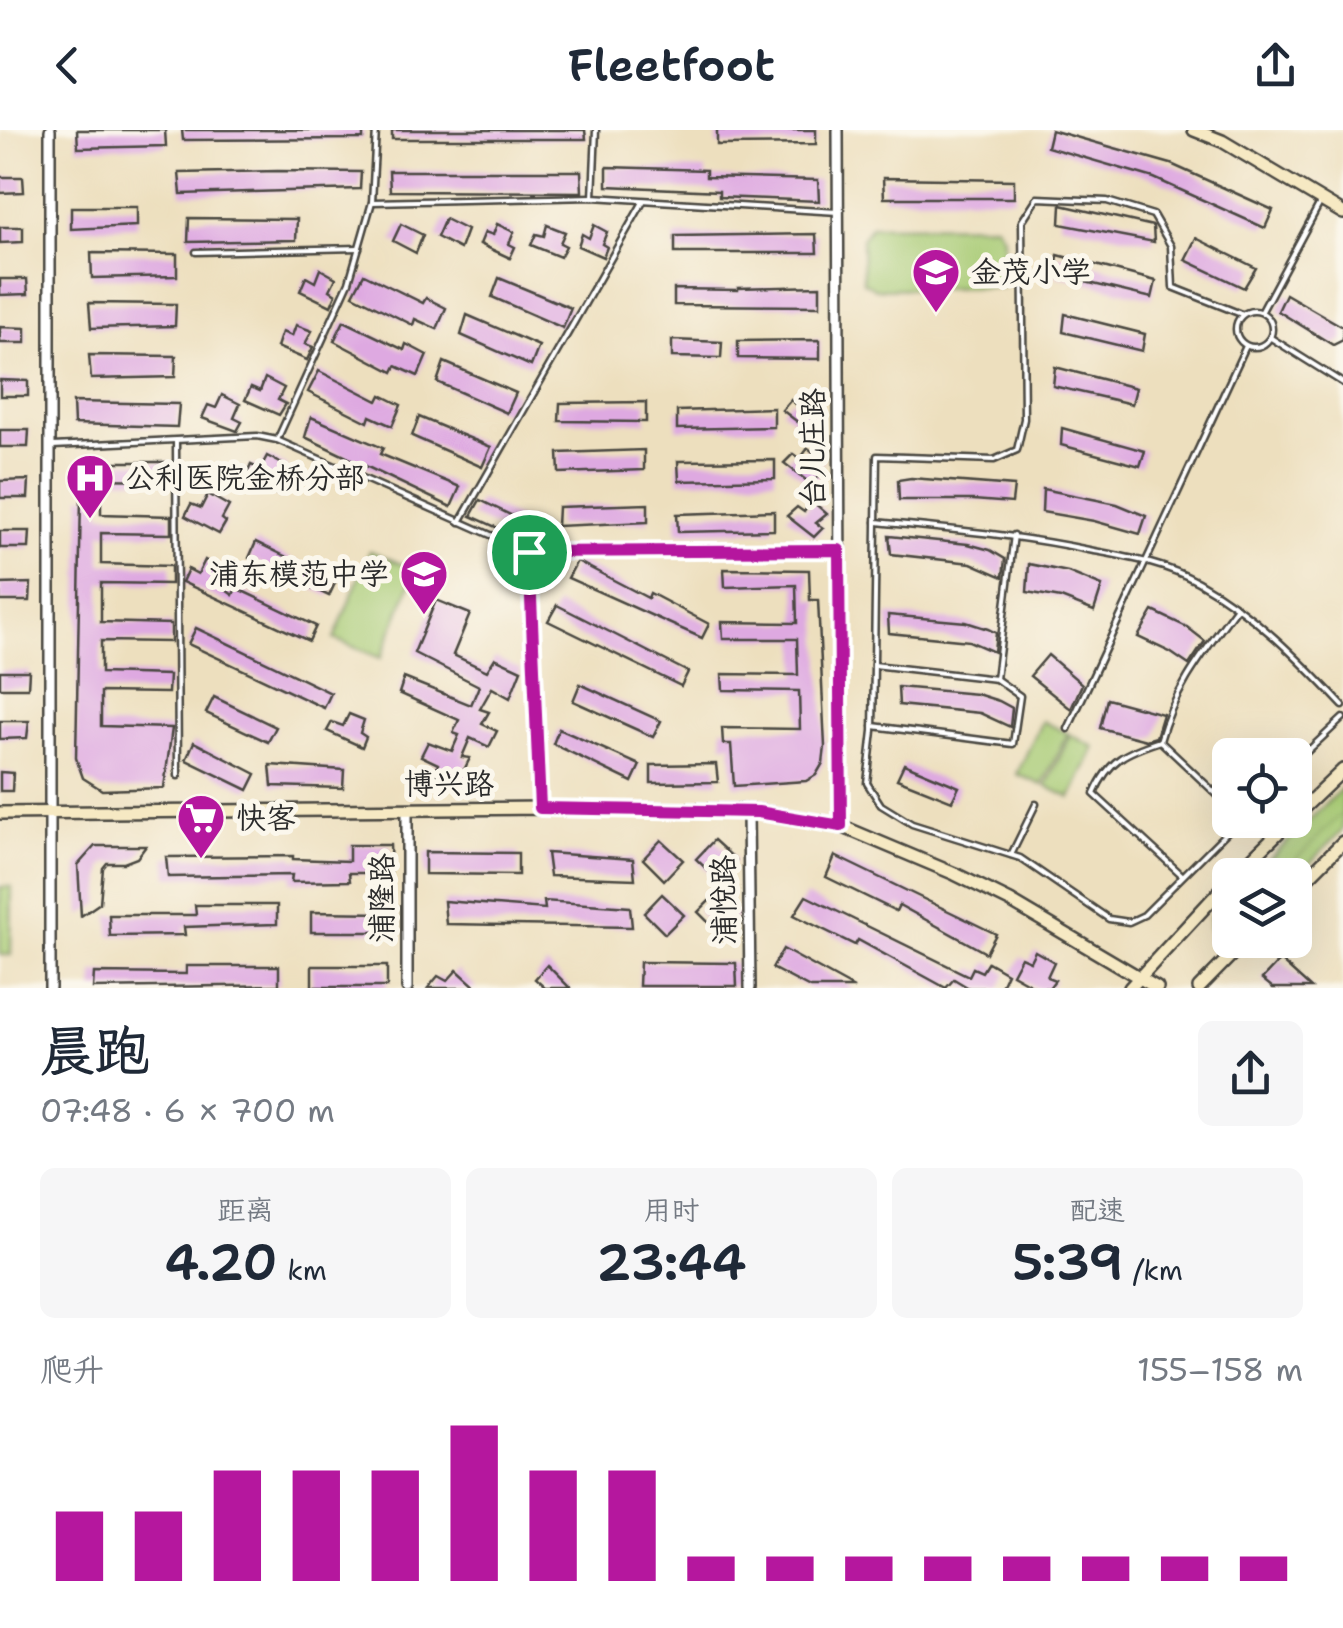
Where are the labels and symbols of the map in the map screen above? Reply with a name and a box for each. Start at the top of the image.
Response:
school or university icon: 金茂小学 [910,246,962,314]
place label: 金茂小学 [971,251,1091,292]
street label: 台儿庄路 [792,388,833,508]
hospital icon: 公利医院金桥分部 [64,452,116,520]
place label: 公利医院金桥分部 [125,457,365,498]
pin [487,510,572,595]
school or university icon: 浦东模范中学 [398,548,450,616]
place label: 浦东模范中学 [209,553,389,594]
street label: 博兴路 [404,763,494,804]
supermarket icon: 快客 [175,792,227,860]
place label: 快客 [236,797,296,838]
street label: 浦隆路 [361,853,402,943]
street label: 浦悦路 [702,855,745,945]

